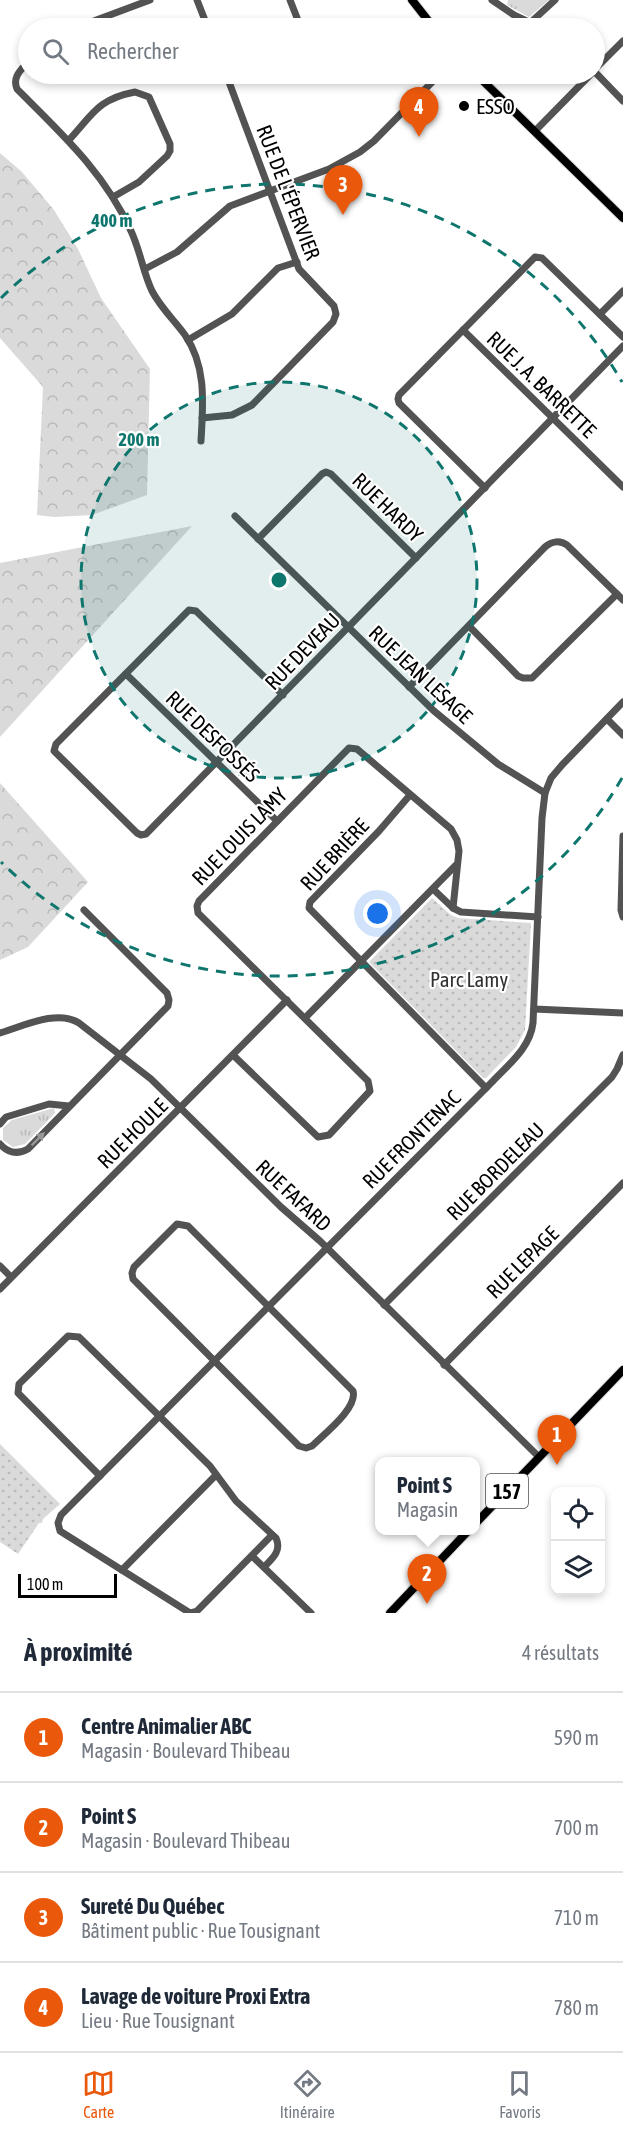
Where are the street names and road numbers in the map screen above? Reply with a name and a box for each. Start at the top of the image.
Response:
street label: RUE DE L'ÉPERVIER [252,121,326,263]
street label: RUE J. A. BARRETTE [483,326,601,442]
street label: RUE HARDY [348,468,429,547]
street label: RUE DEVEAU [260,608,344,694]
street label: RUE JEAN LESAGE [364,620,478,728]
street label: RUE DESFOSSÉS [161,686,265,787]
street label: RUE LOUIS LAMY [187,782,292,890]
street label: RUE BRIÈRE [295,813,373,895]
street label: RUE FRONTENAC [357,1085,465,1193]
street label: RUE HOULE [92,1093,172,1173]
street label: RUE BORDELEAU [441,1117,549,1225]
street label: RUE FAFARD [252,1154,336,1236]
street label: RUE LEPAGE [481,1221,563,1303]
road number: 157 [486,1474,528,1508]

